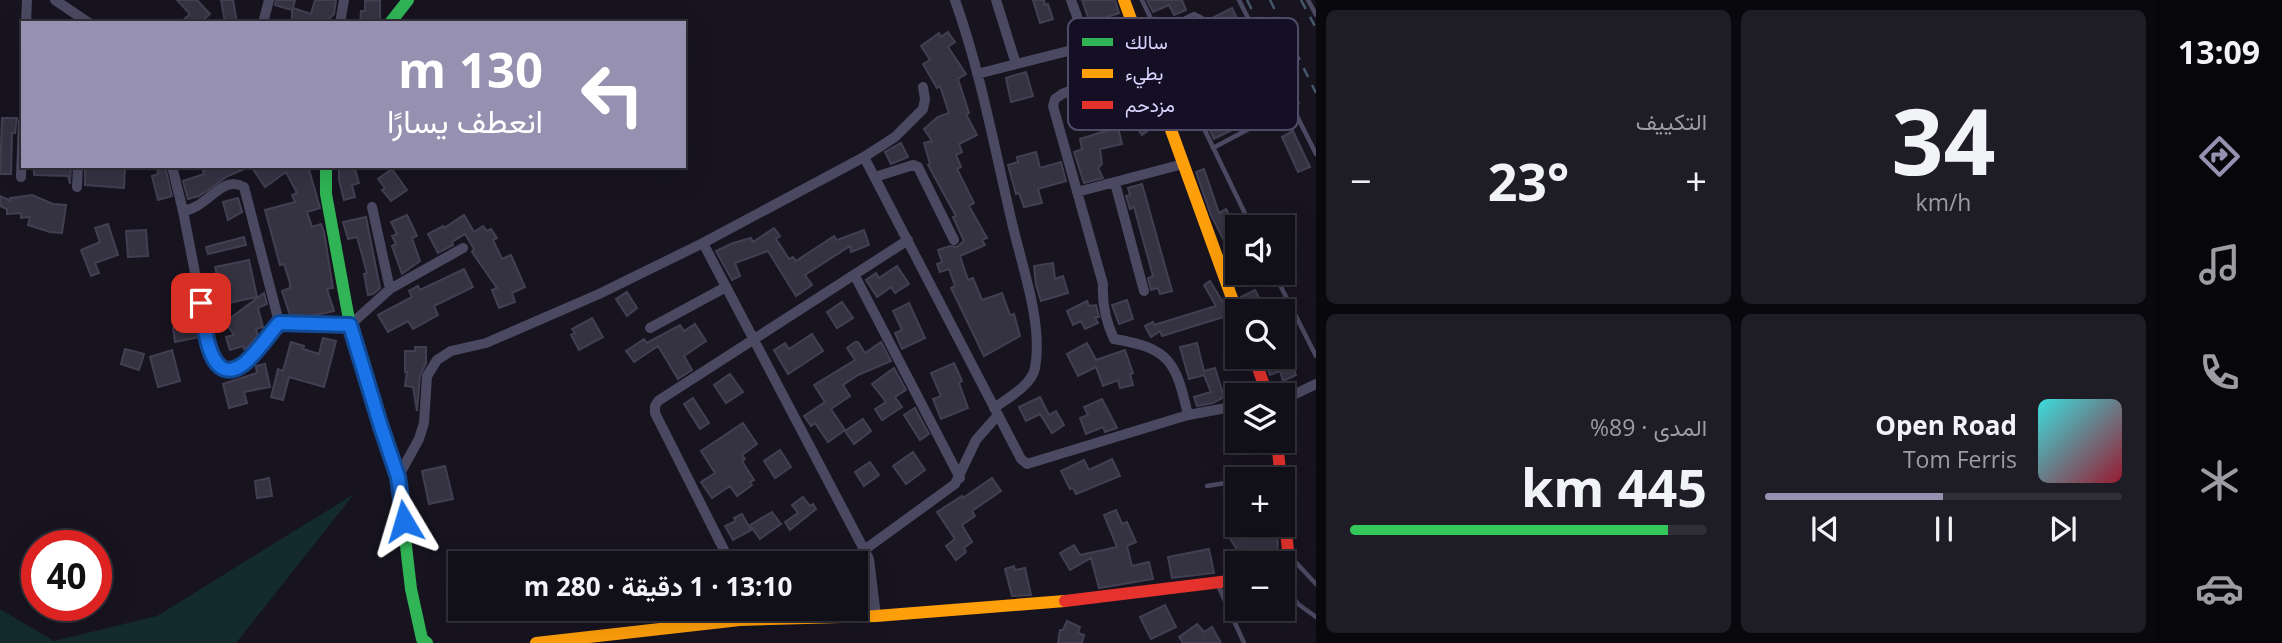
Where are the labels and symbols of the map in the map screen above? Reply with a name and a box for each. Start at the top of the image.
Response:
legend [1068,18,1298,130]
text: سالك [1125,29,1168,55]
text: بطيء [1125,60,1163,89]
text: مزدحم [1125,92,1175,118]
pin [171,273,231,333]
position arrow [367,484,441,558]
speed limit sign: 40 [21,530,112,621]

